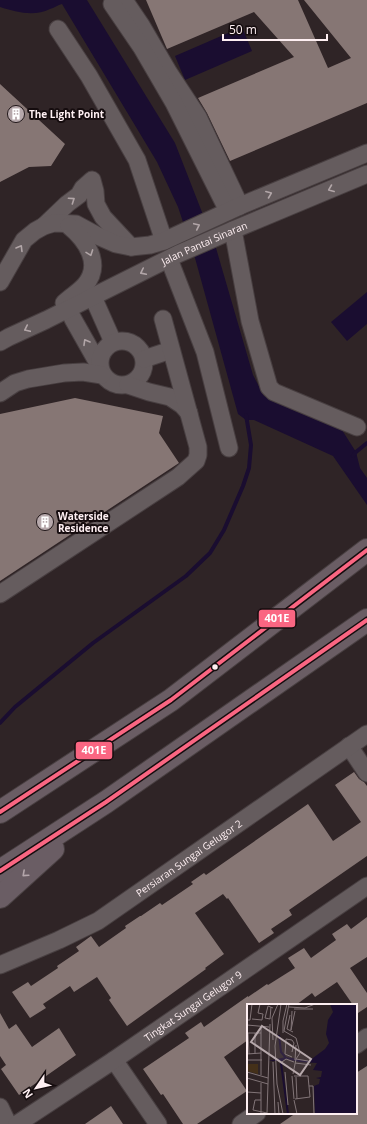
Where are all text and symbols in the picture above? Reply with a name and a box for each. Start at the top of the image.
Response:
scale bar [223,16,327,42]
text: 50 m [229,21,257,38]
building icon: The Light Point [6,104,26,124]
place label: The Light Point [29,107,105,121]
one-way arrow [327,185,334,193]
one-way arrow [265,190,272,198]
one-way arrow [68,198,75,205]
street label: Jalan Pantai Sinaran [158,218,249,269]
one-way arrow [192,223,200,231]
one-way arrow [15,245,22,252]
one-way arrow [85,249,93,256]
one-way arrow [140,267,148,274]
one-way arrow [23,324,31,332]
one-way arrow [83,339,90,346]
place label: Waterside Residence [58,509,109,535]
building icon: Waterside Residence [35,512,55,532]
line badge: 401E [258,609,296,628]
text: 401E [264,610,290,625]
unlabelled marker [210,662,220,672]
line badge: 401E [75,741,113,760]
text: 401E [81,742,107,757]
street label: Persiaran Sungai Gelugor 2 [133,816,245,900]
one-way arrow [22,870,30,877]
street label: Tingkat Sungai Gelugor 9 [141,967,245,1044]
inset map [247,1004,357,1114]
north arrow [16,1068,56,1108]
text: N [19,1086,36,1102]

